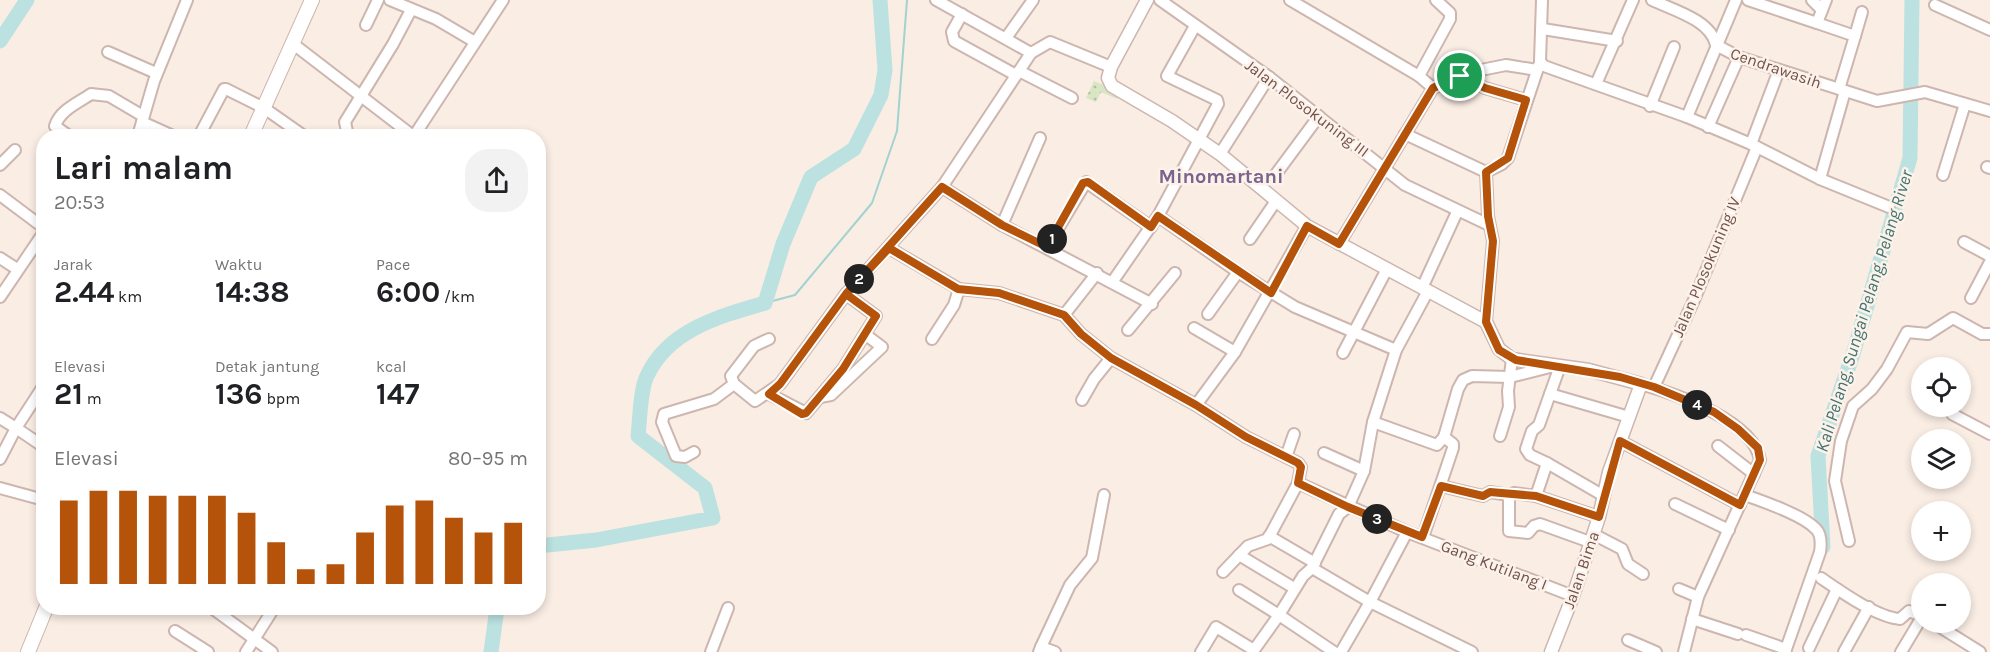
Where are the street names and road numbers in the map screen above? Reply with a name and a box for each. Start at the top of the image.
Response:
street label: Cendrawasih [1728,44,1824,92]
street label: Jalan Plosokuning III [1241,55,1373,161]
street label: Jalan Plosokuning IV [1668,194,1744,340]
street label: Jalan Bima [1559,529,1603,611]
street label: Gang Kutilang I [1438,536,1550,594]

